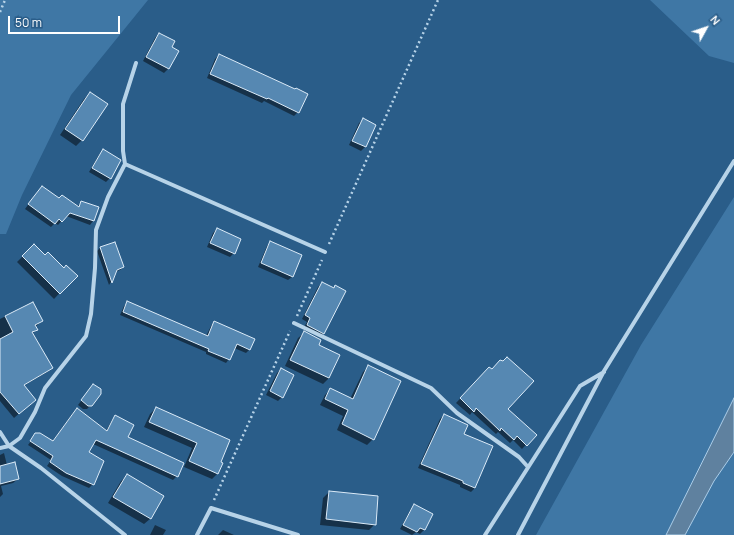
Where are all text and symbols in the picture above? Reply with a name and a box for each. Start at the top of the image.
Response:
scale bar [10,8,122,34]
north arrow [686,8,726,48]
text: N [707,12,724,28]
text: 50 m [15,14,42,31]

